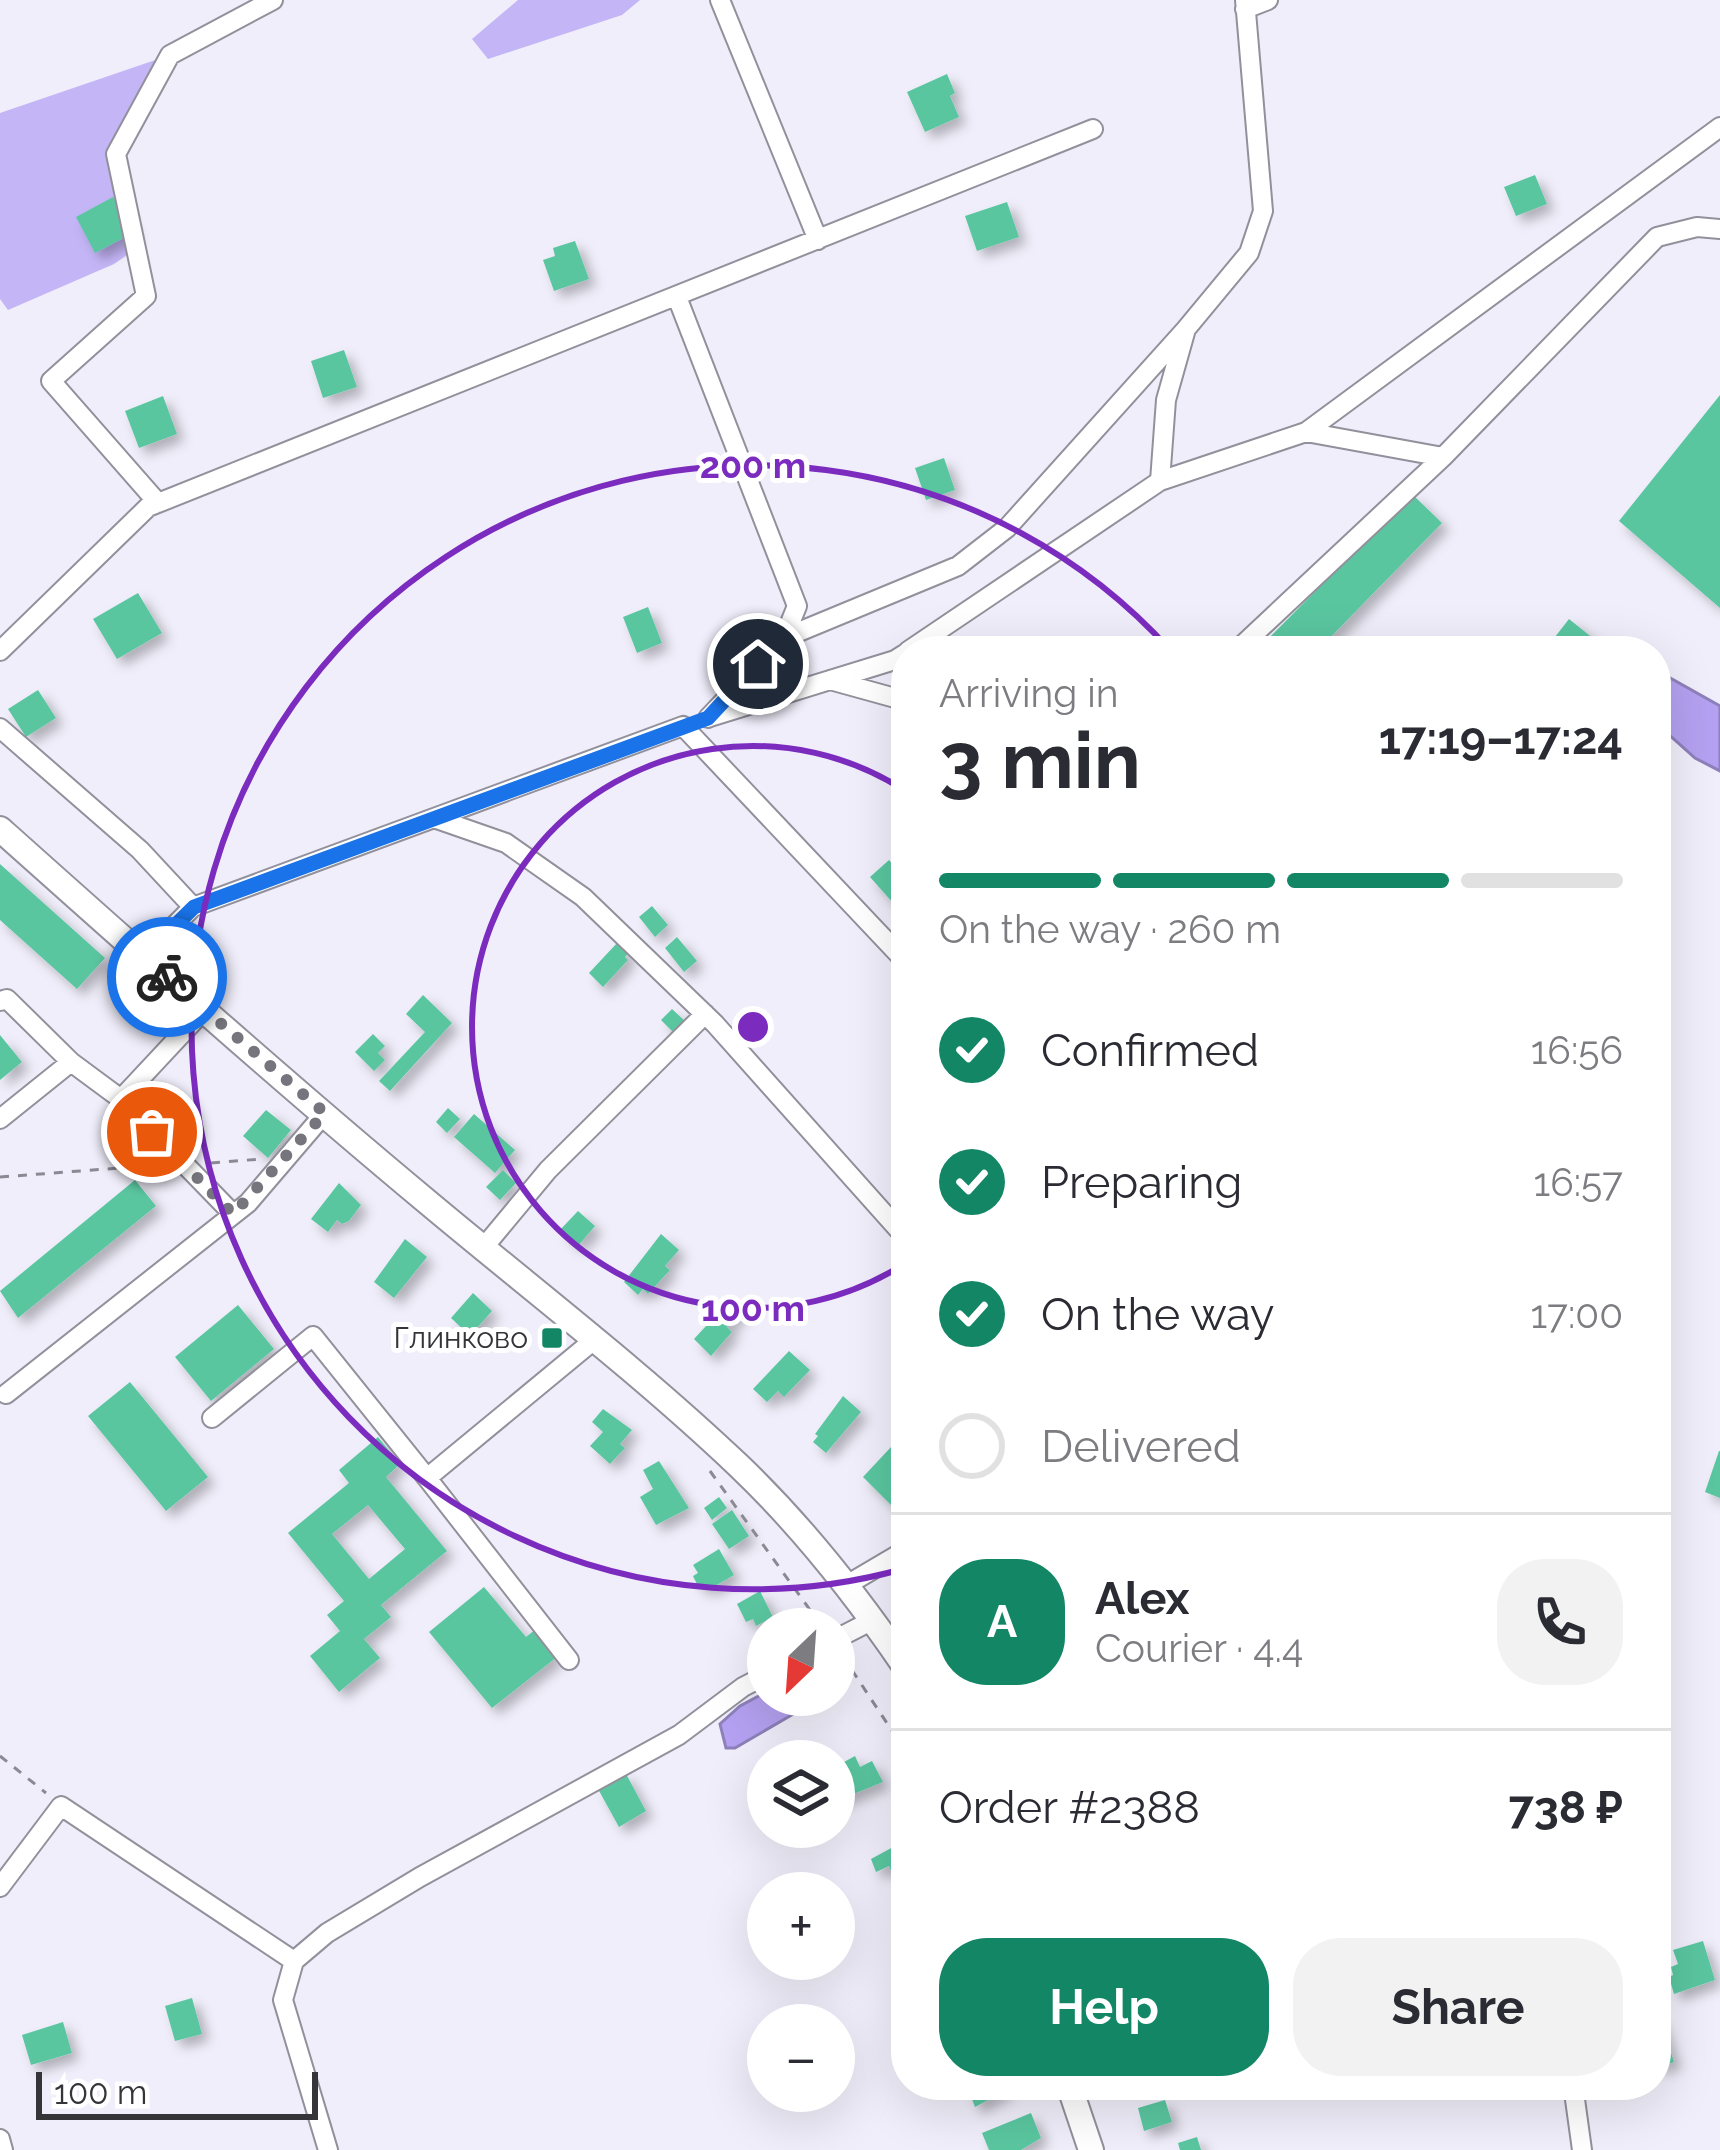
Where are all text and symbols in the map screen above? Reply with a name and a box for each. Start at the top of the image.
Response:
text: 200 m [700,444,806,486]
pin [707,613,809,715]
icon: home [725,631,791,697]
text: Arriving in [939,670,1119,716]
text: 17:19–17:24 [1379,712,1623,765]
text: 3 min [939,715,1141,806]
text: On the way · 260 m [939,906,1281,952]
courier [107,917,227,1037]
icon: bike [134,944,200,1010]
centre of rings [732,1006,774,1048]
icon: check [939,1017,1005,1083]
text: Confirmed [1041,1024,1259,1077]
text: 16:56 [1531,1027,1623,1073]
pin [101,1081,203,1183]
icon: bag [119,1099,185,1165]
icon: check [939,1149,1005,1215]
text: Preparing [1041,1156,1242,1209]
text: 16:57 [1533,1159,1623,1205]
icon: check [939,1281,1005,1347]
text: 100 m [701,1287,805,1329]
text: On the way [1041,1288,1275,1341]
text: 17:00 [1531,1291,1623,1337]
place label: Глинково [394,1320,528,1355]
marker: Глинково [539,1325,565,1351]
text: Delivered [1041,1420,1241,1473]
button: phone [1497,1559,1623,1685]
text: Alex [1095,1572,1189,1625]
text: A [987,1595,1017,1648]
north arrow [747,1608,855,1716]
map controls [747,1608,855,2112]
text: Courier · 4.4 [1095,1625,1303,1671]
button: layers [747,1740,855,1848]
text: Order #2388 [939,1781,1200,1834]
text: 738 ₽ [1509,1781,1623,1834]
button: + [747,1872,855,1980]
button: Help [939,1938,1269,2076]
button: Share [1293,1938,1623,2076]
button: − [747,2004,855,2112]
scale bar [36,2066,318,2119]
text: 100 m [54,2073,147,2112]

